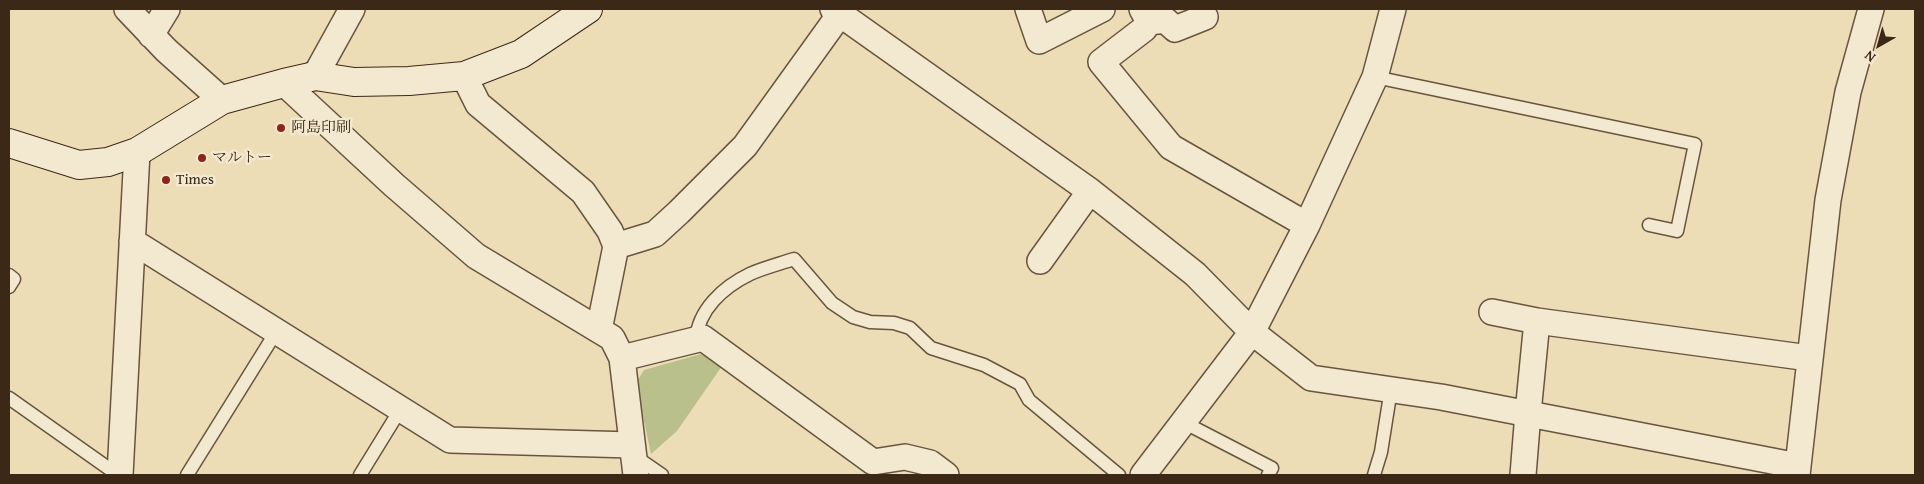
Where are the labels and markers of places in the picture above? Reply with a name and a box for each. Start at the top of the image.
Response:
place label: 阿島印刷 [291,119,351,137]
marker: 阿島印刷 [275,122,287,134]
place label: マルトー [212,149,272,167]
marker: マルトー [196,152,208,164]
place label: Times [176,171,214,189]
marker: Times [160,174,172,186]

